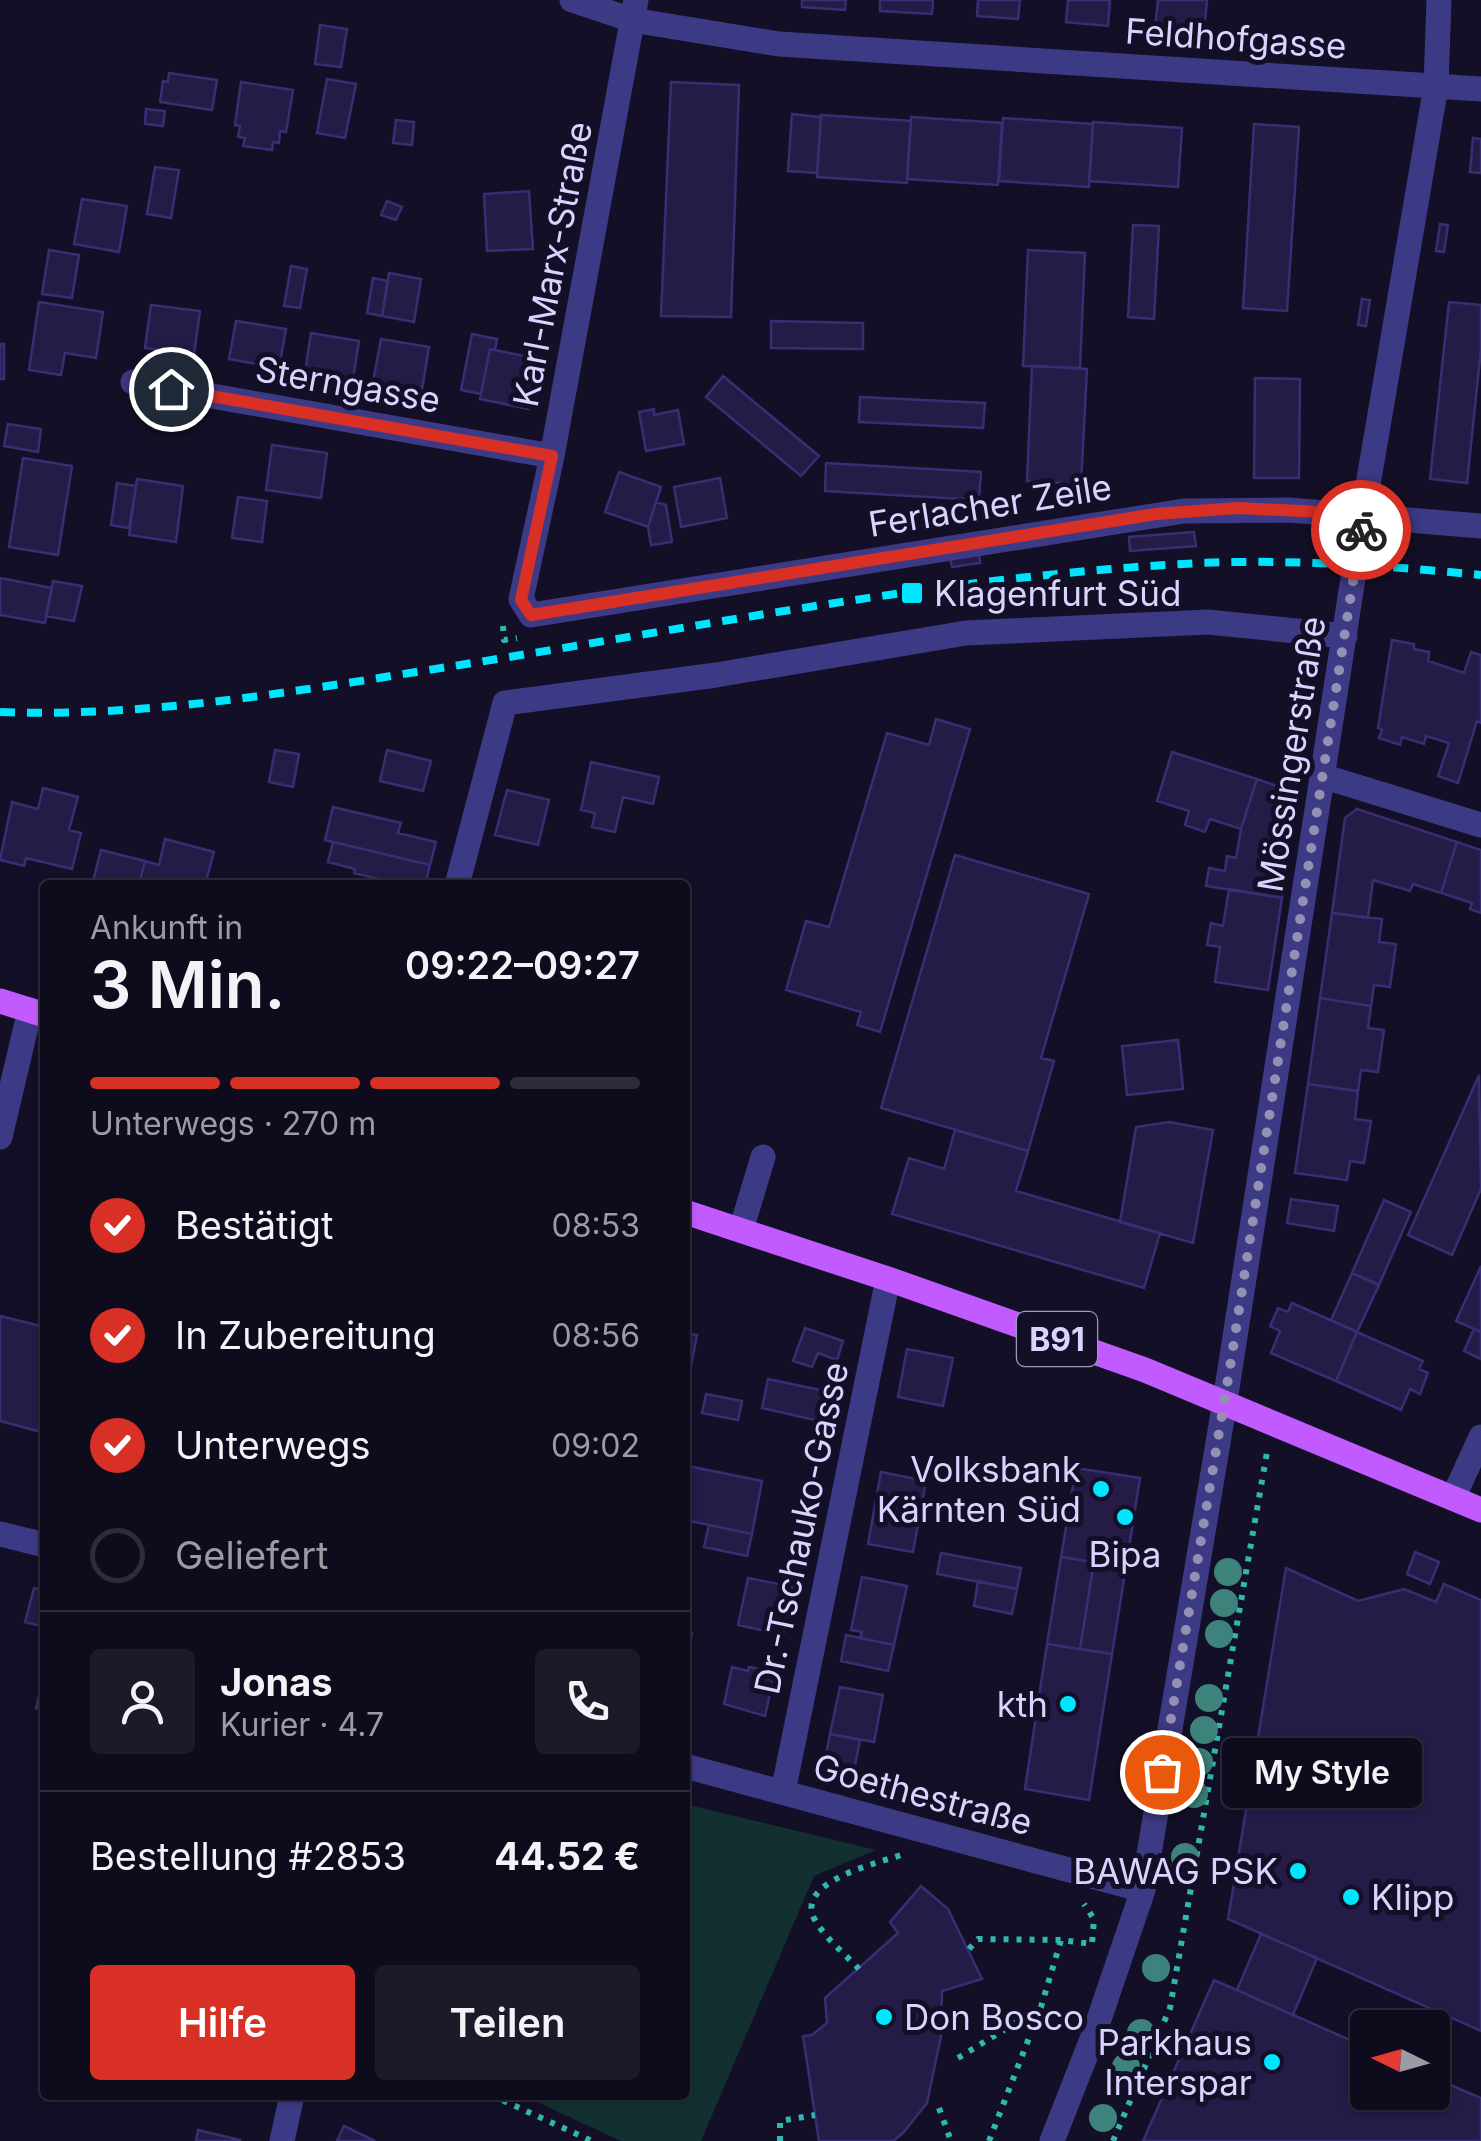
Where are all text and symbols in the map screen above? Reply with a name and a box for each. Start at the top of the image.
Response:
street label: Feldhofgasse [1124,9,1348,67]
street label: Karl-Marx-Straße [504,118,600,410]
pin [129,347,214,432]
street label: Sterngasse [252,347,444,421]
icon: home [144,362,199,417]
street label: Ferlacher Zeile [866,465,1114,545]
courier [1311,480,1411,580]
icon: bike [1334,503,1389,558]
place label: Klagenfurt Süd [934,572,1181,614]
marker: Klagenfurt Süd [899,580,925,606]
street label: Mössingerstraße [1248,613,1334,895]
text: Ankunft in [90,908,243,947]
text: 09:22–09:27 [405,942,640,988]
text: 3 Min. [90,945,285,1024]
text: Unterwegs · 270 m [90,1104,376,1143]
icon: check [90,1198,145,1253]
text: Bestätigt [175,1202,333,1248]
text: 08:53 [552,1206,640,1245]
icon: check [90,1308,145,1363]
text: In Zubereitung [175,1312,436,1358]
road number: B91 [1017,1312,1097,1366]
text: 08:56 [552,1316,640,1355]
street label: Dr.-Tschauko-Gasse [745,1358,857,1698]
icon: check [90,1418,145,1473]
text: Unterwegs [175,1422,371,1468]
text: 09:02 [551,1426,640,1465]
place label: Volksbank Kärnten Süd [877,1448,1081,1530]
marker: Volksbank Kärnten Süd [1090,1478,1112,1500]
marker: Bipa [1114,1506,1136,1528]
text: Geliefert [175,1532,329,1578]
place label: Bipa [1089,1533,1161,1575]
button: person [90,1649,195,1754]
button: phone [535,1649,640,1754]
text: Jonas [220,1659,333,1705]
place label: kth [997,1683,1048,1725]
marker: kth [1057,1693,1079,1715]
text: Kurier · 4.7 [220,1705,384,1744]
pin [1120,1730,1205,1815]
callout: My Style [1222,1737,1422,1807]
street label: Goethestraße [809,1745,1037,1843]
icon: bag [1135,1745,1190,1800]
text: My Style [1254,1753,1390,1792]
text: Bestellung #2853 [90,1833,406,1879]
text: 44.52 € [494,1833,640,1879]
place label: BAWAG PSK [1073,1850,1278,1892]
marker: BAWAG PSK [1287,1860,1309,1882]
place label: Klipp [1371,1876,1454,1918]
marker: Klipp [1340,1886,1362,1908]
button: Hilfe [90,1965,355,2080]
button: Teilen [375,1965,640,2080]
place label: Don Bosco [904,1996,1084,2038]
marker: Don Bosco [873,2006,895,2028]
north arrow [1350,2010,1450,2110]
map controls [1350,2010,1450,2110]
place label: Parkhaus Interspar [1098,2021,1252,2103]
marker: Parkhaus Interspar [1261,2051,1283,2073]

